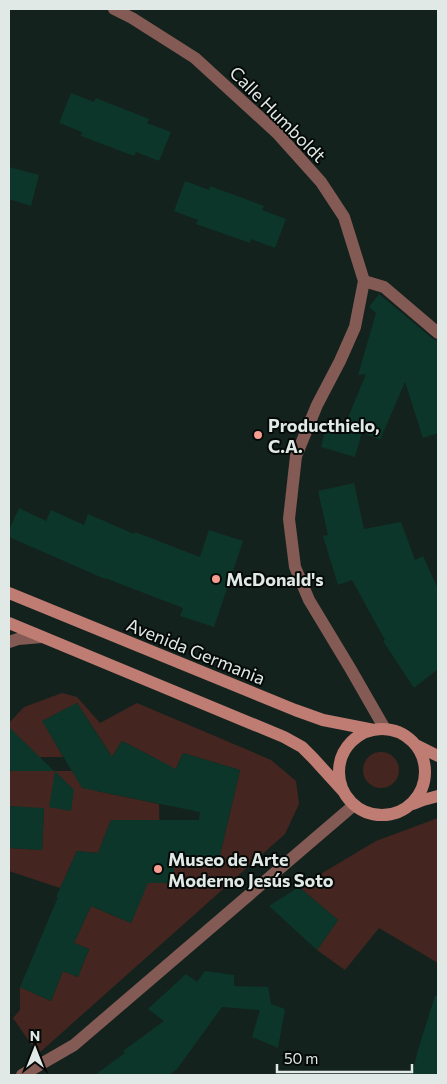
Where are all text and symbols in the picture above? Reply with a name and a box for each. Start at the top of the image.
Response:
street label: Calle Humboldt [225,61,331,167]
place label: Producthielo, C.A. [268,414,380,457]
marker: Producthielo, C.A. [252,429,264,441]
place label: McDonald's [226,568,324,590]
marker: McDonald's [210,573,222,585]
street label: Avenida Germania [123,613,269,689]
place label: Museo de Arte Moderno Jesús Soto [168,848,334,891]
marker: Museo de Arte Moderno Jesús Soto [152,863,164,875]
north arrow [10,1024,60,1074]
text: N [30,1027,40,1044]
scale bar [277,1042,412,1074]
text: 50 m [284,1049,318,1067]

